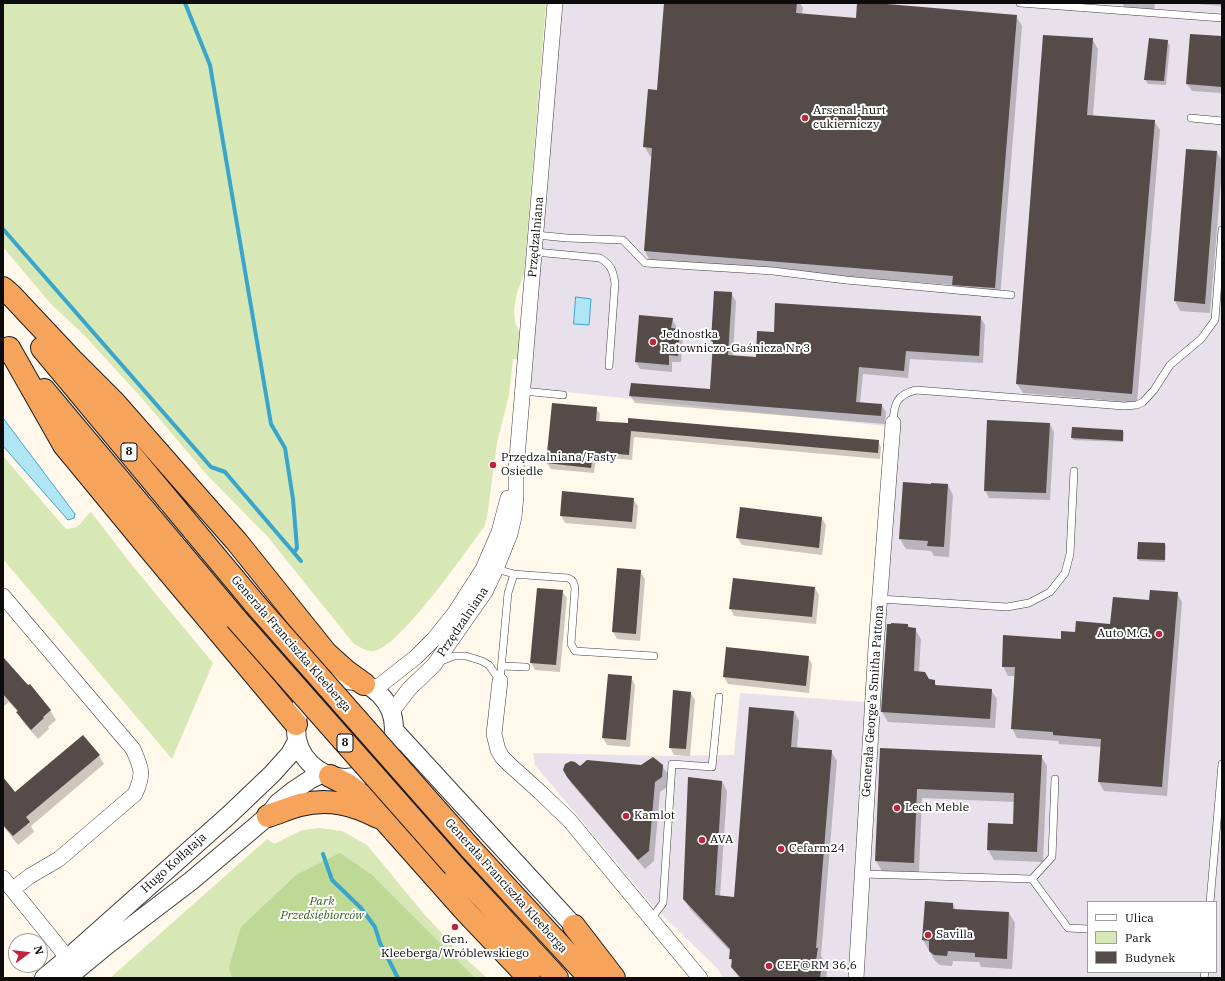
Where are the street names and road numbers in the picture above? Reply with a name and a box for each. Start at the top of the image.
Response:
street label: Przędzalniana [525,196,547,278]
road number: 8 [121,443,137,461]
street label: Generała Franciszka Kleeberga [228,573,354,715]
street label: Przędzalniana [434,584,492,660]
street label: Generała George'a Smitha Pattona [859,604,887,798]
road number: 8 [337,734,353,752]
street label: Generała Franciszka Kleeberga [442,816,570,956]
street label: Hugo Kołłątaja [138,830,210,896]

